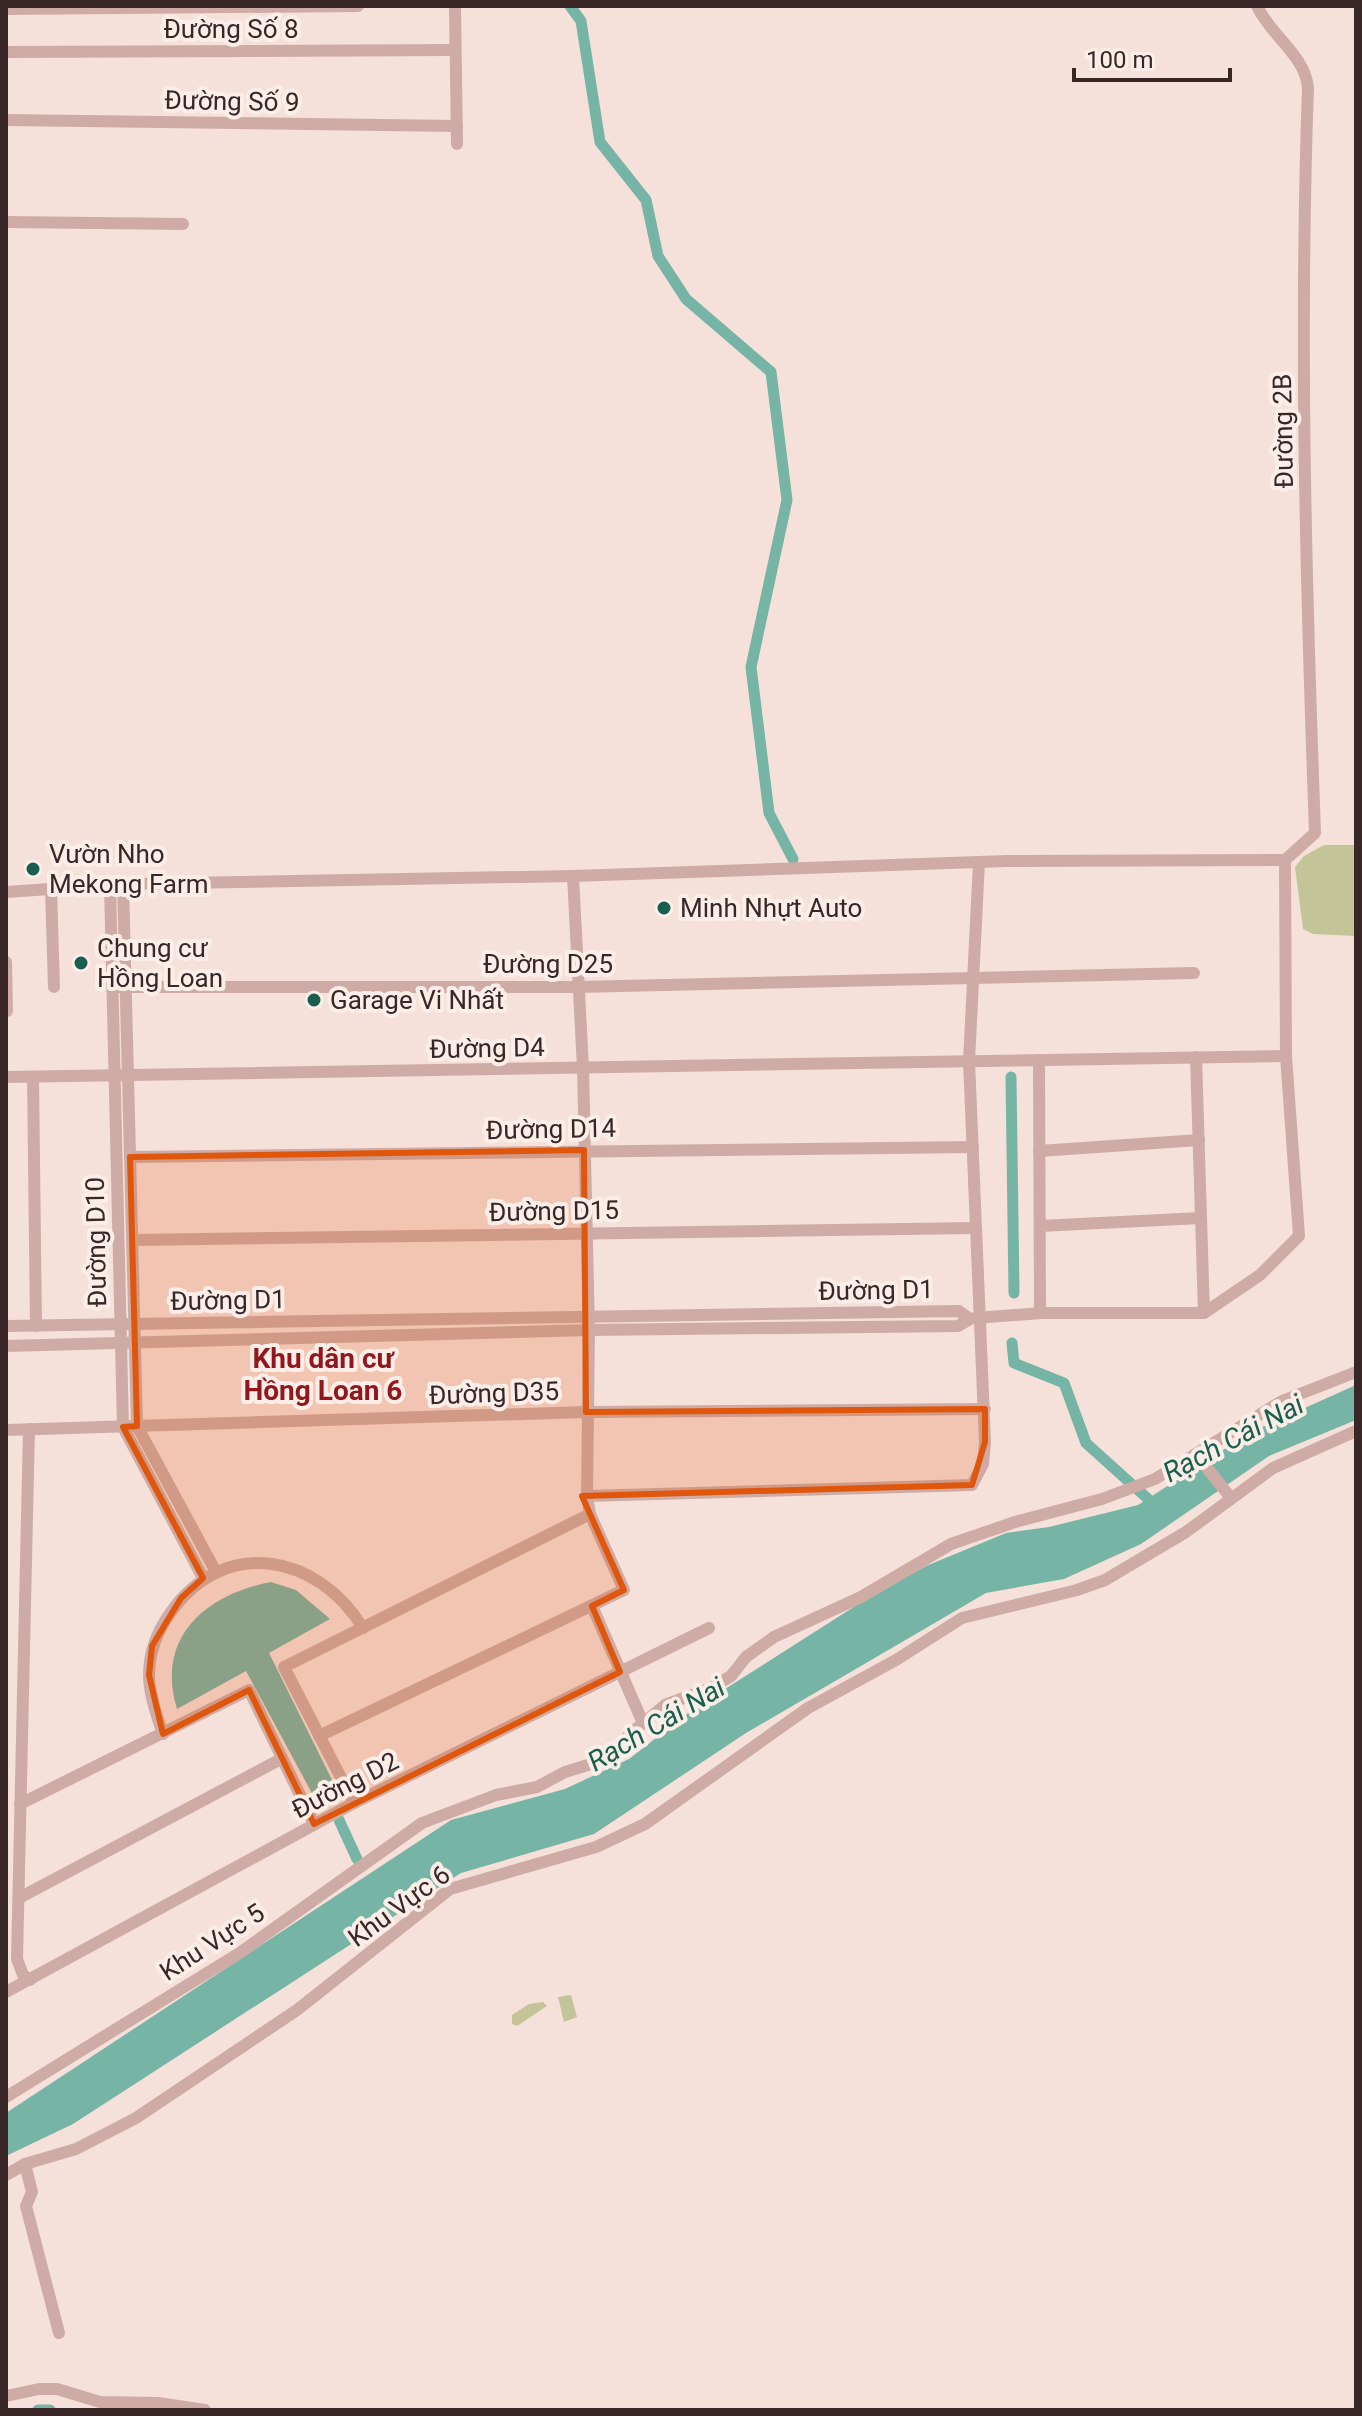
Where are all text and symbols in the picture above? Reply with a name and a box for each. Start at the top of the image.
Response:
street label: Đường Số 8 [163,14,299,44]
scale bar [1074,32,1230,82]
text: 100 m [1086,46,1153,74]
street label: Đường Số 9 [164,85,300,117]
street label: Đường 2B [1267,373,1299,489]
place label: Vườn Nho Mekong Farm [49,839,209,899]
marker: Vườn Nho Mekong Farm [24,860,42,878]
place label: Minh Nhựt Auto [680,893,862,923]
marker: Minh Nhựt Auto [655,899,673,917]
place label: Chung cư Hồng Loan [97,933,223,993]
street label: Đường D25 [483,949,613,979]
marker: Chung cư Hồng Loan [72,954,90,972]
place label: Garage Vi Nhất [330,985,504,1015]
marker: Garage Vi Nhất [305,991,323,1009]
street label: Đường D4 [429,1032,545,1064]
street label: Đường D14 [486,1113,617,1145]
street label: Đường D10 [80,1177,112,1307]
street label: Đường D15 [489,1195,619,1227]
street label: Đường D1 [818,1274,934,1306]
street label: Đường D1 [170,1284,286,1316]
district label: Khu dân cư Hồng Loan 6 [244,1342,402,1407]
street label: Đường D35 [428,1376,560,1410]
water label: Rạch Cái Nai [1157,1387,1309,1489]
water label: Rạch Cái Nai [582,1670,731,1778]
street label: Đường D2 [287,1745,403,1825]
street label: Khu Vực 6 [342,1859,456,1953]
street label: Khu Vực 5 [154,1897,270,1987]

